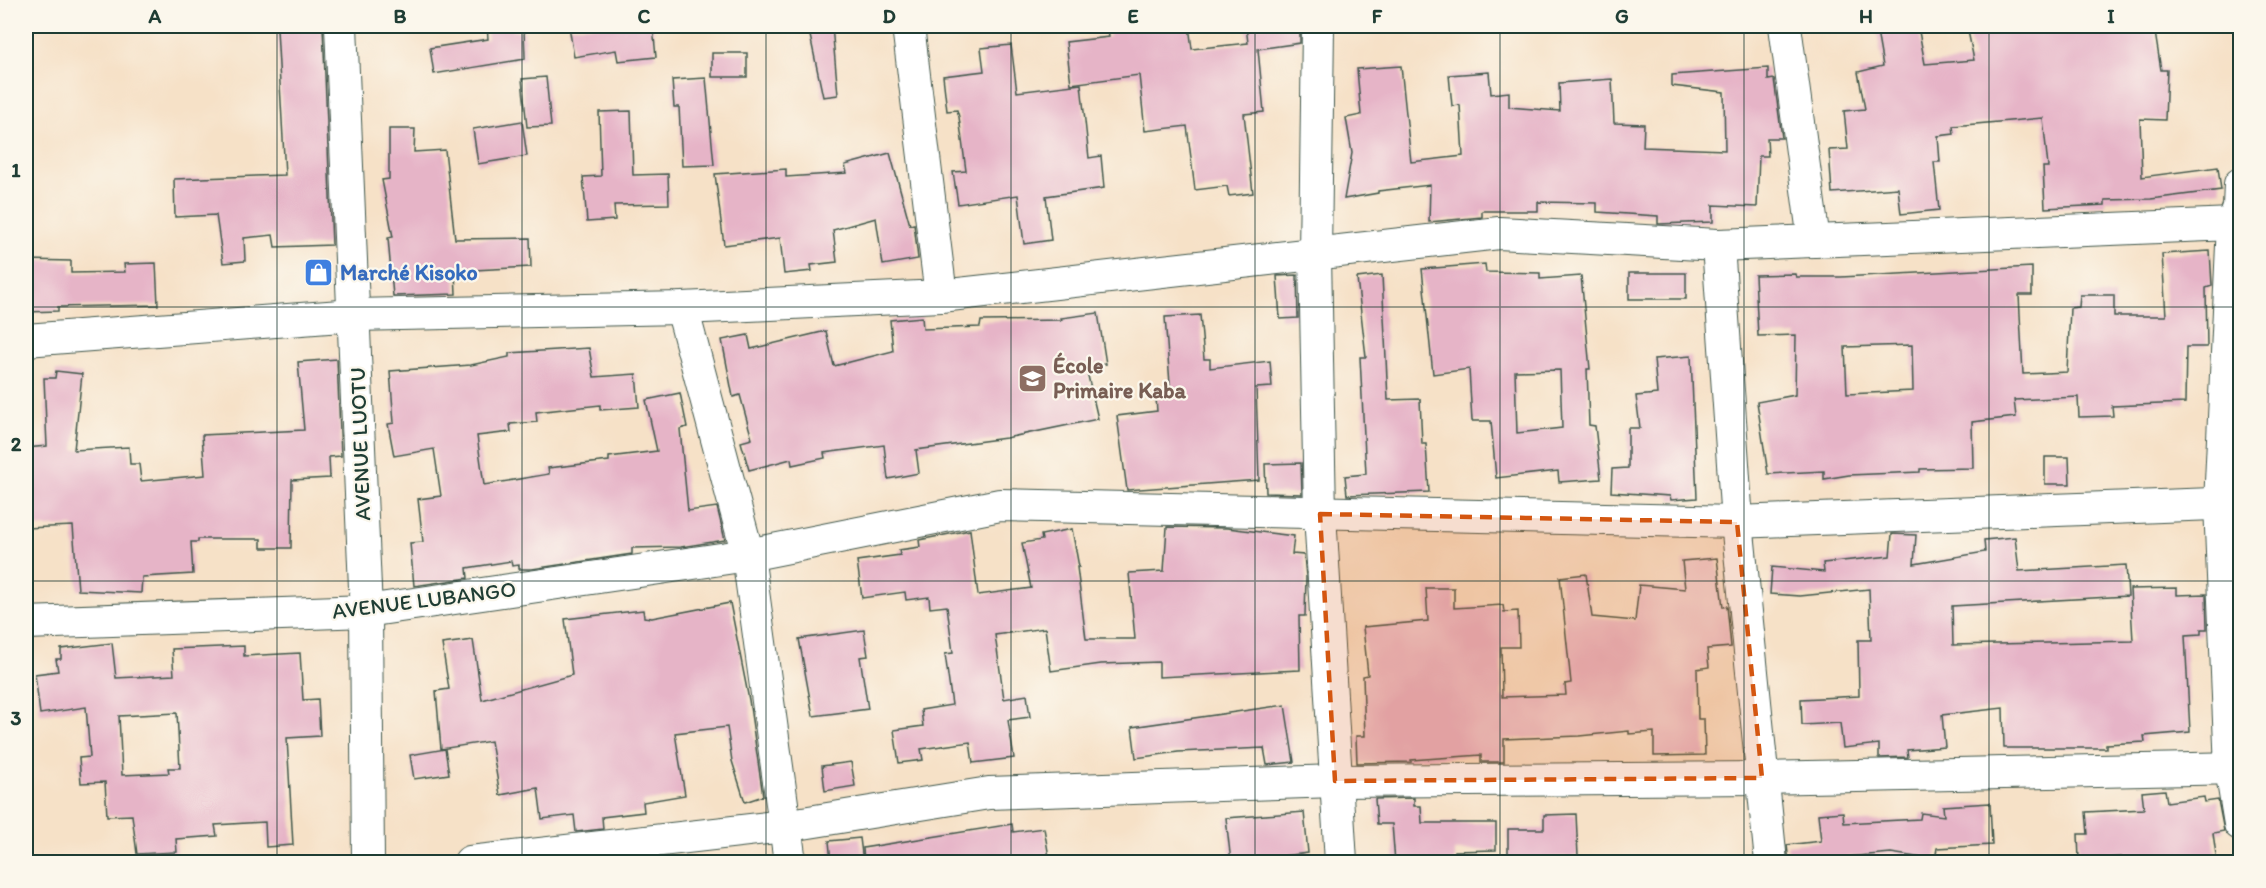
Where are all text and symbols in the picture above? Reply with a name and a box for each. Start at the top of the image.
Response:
text: A [148,4,162,28]
text: B [394,4,407,28]
text: C [638,4,651,28]
text: D [882,4,896,28]
text: E [1127,4,1139,28]
text: F [1372,4,1383,28]
text: G [1615,4,1629,28]
text: H [1859,4,1873,28]
text: I [2107,4,2115,28]
text: 1 [11,158,21,182]
shop icon: Marché Kisoko [303,256,335,288]
place label: Marché Kisoko [340,259,478,286]
place label: École Primaire Kaba [1053,352,1187,404]
school or university icon: École Primaire Kaba [1016,362,1048,394]
street label: AVENUE LUOTU [344,367,376,521]
text: 2 [11,432,22,456]
street label: AVENUE LUBANGO [331,575,517,625]
text: 3 [11,706,22,730]

